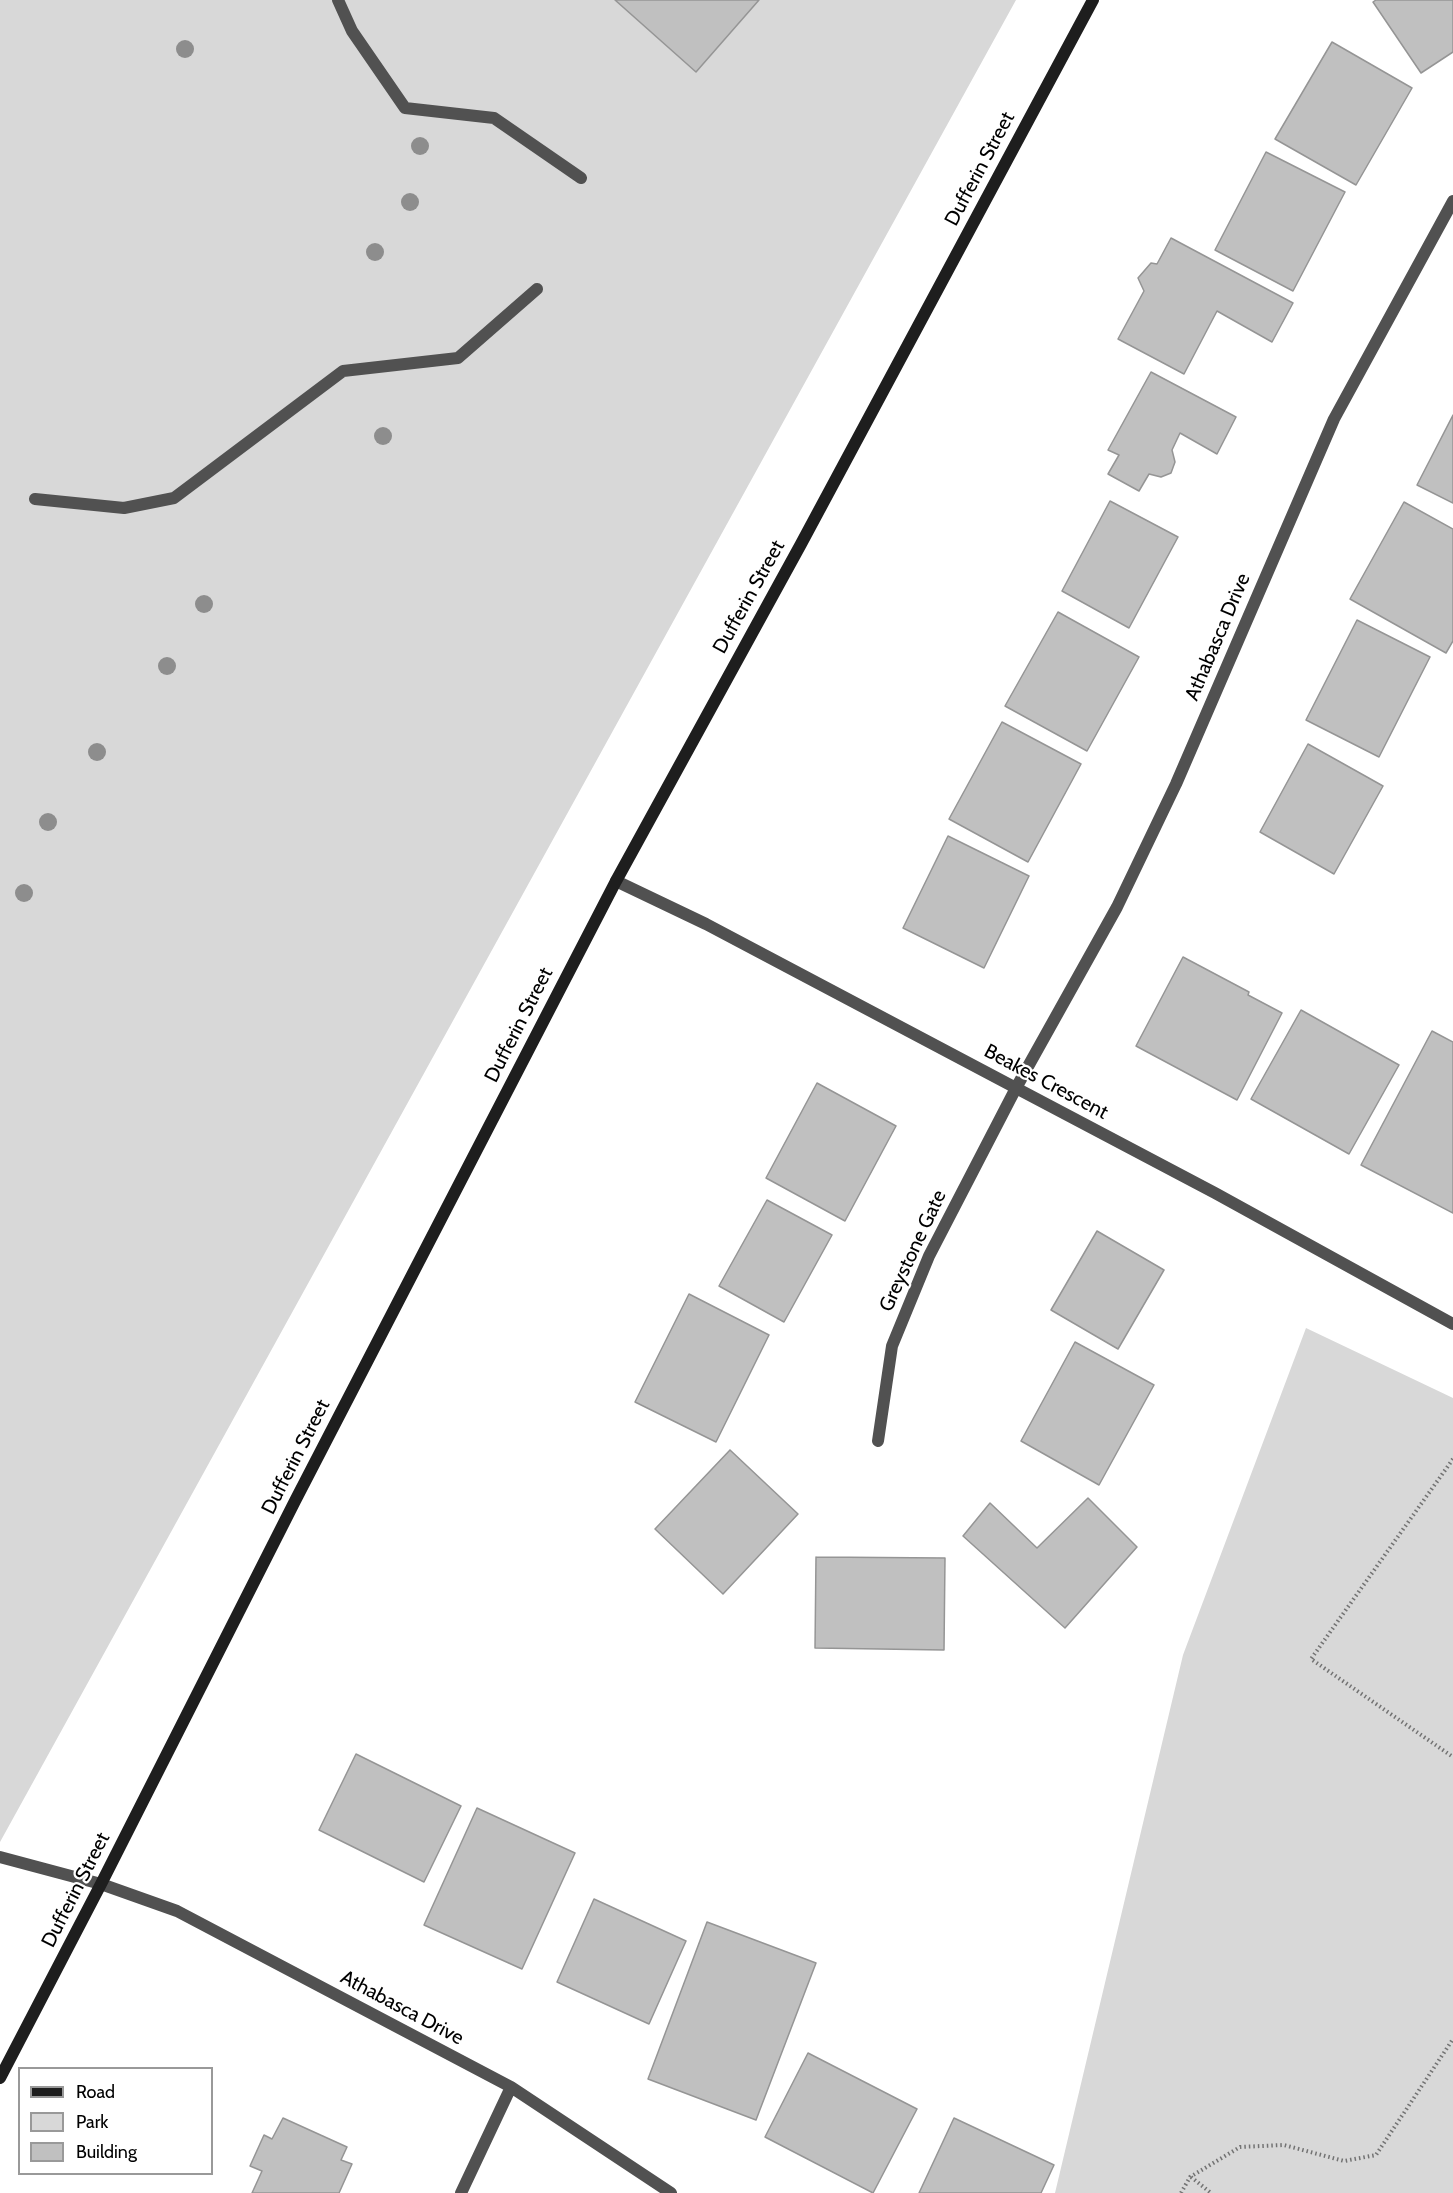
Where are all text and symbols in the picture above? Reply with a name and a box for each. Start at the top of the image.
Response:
street label: Dufferin Street [940,108,1020,230]
street label: Dufferin Street [708,536,790,658]
street label: Athabasca Drive [1180,570,1256,704]
street label: Dufferin Street [480,963,558,1087]
street label: Beakes Crescent [980,1039,1112,1125]
street label: Greystone Gate [874,1187,952,1315]
street label: Dufferin Street [257,1395,335,1519]
street label: Dufferin Street [37,1828,115,1952]
street label: Athabasca Drive [336,1965,468,2051]
legend [18,2067,213,2175]
text: Road [76,2081,115,2103]
text: Park [76,2111,108,2133]
text: Building [76,2141,137,2163]

